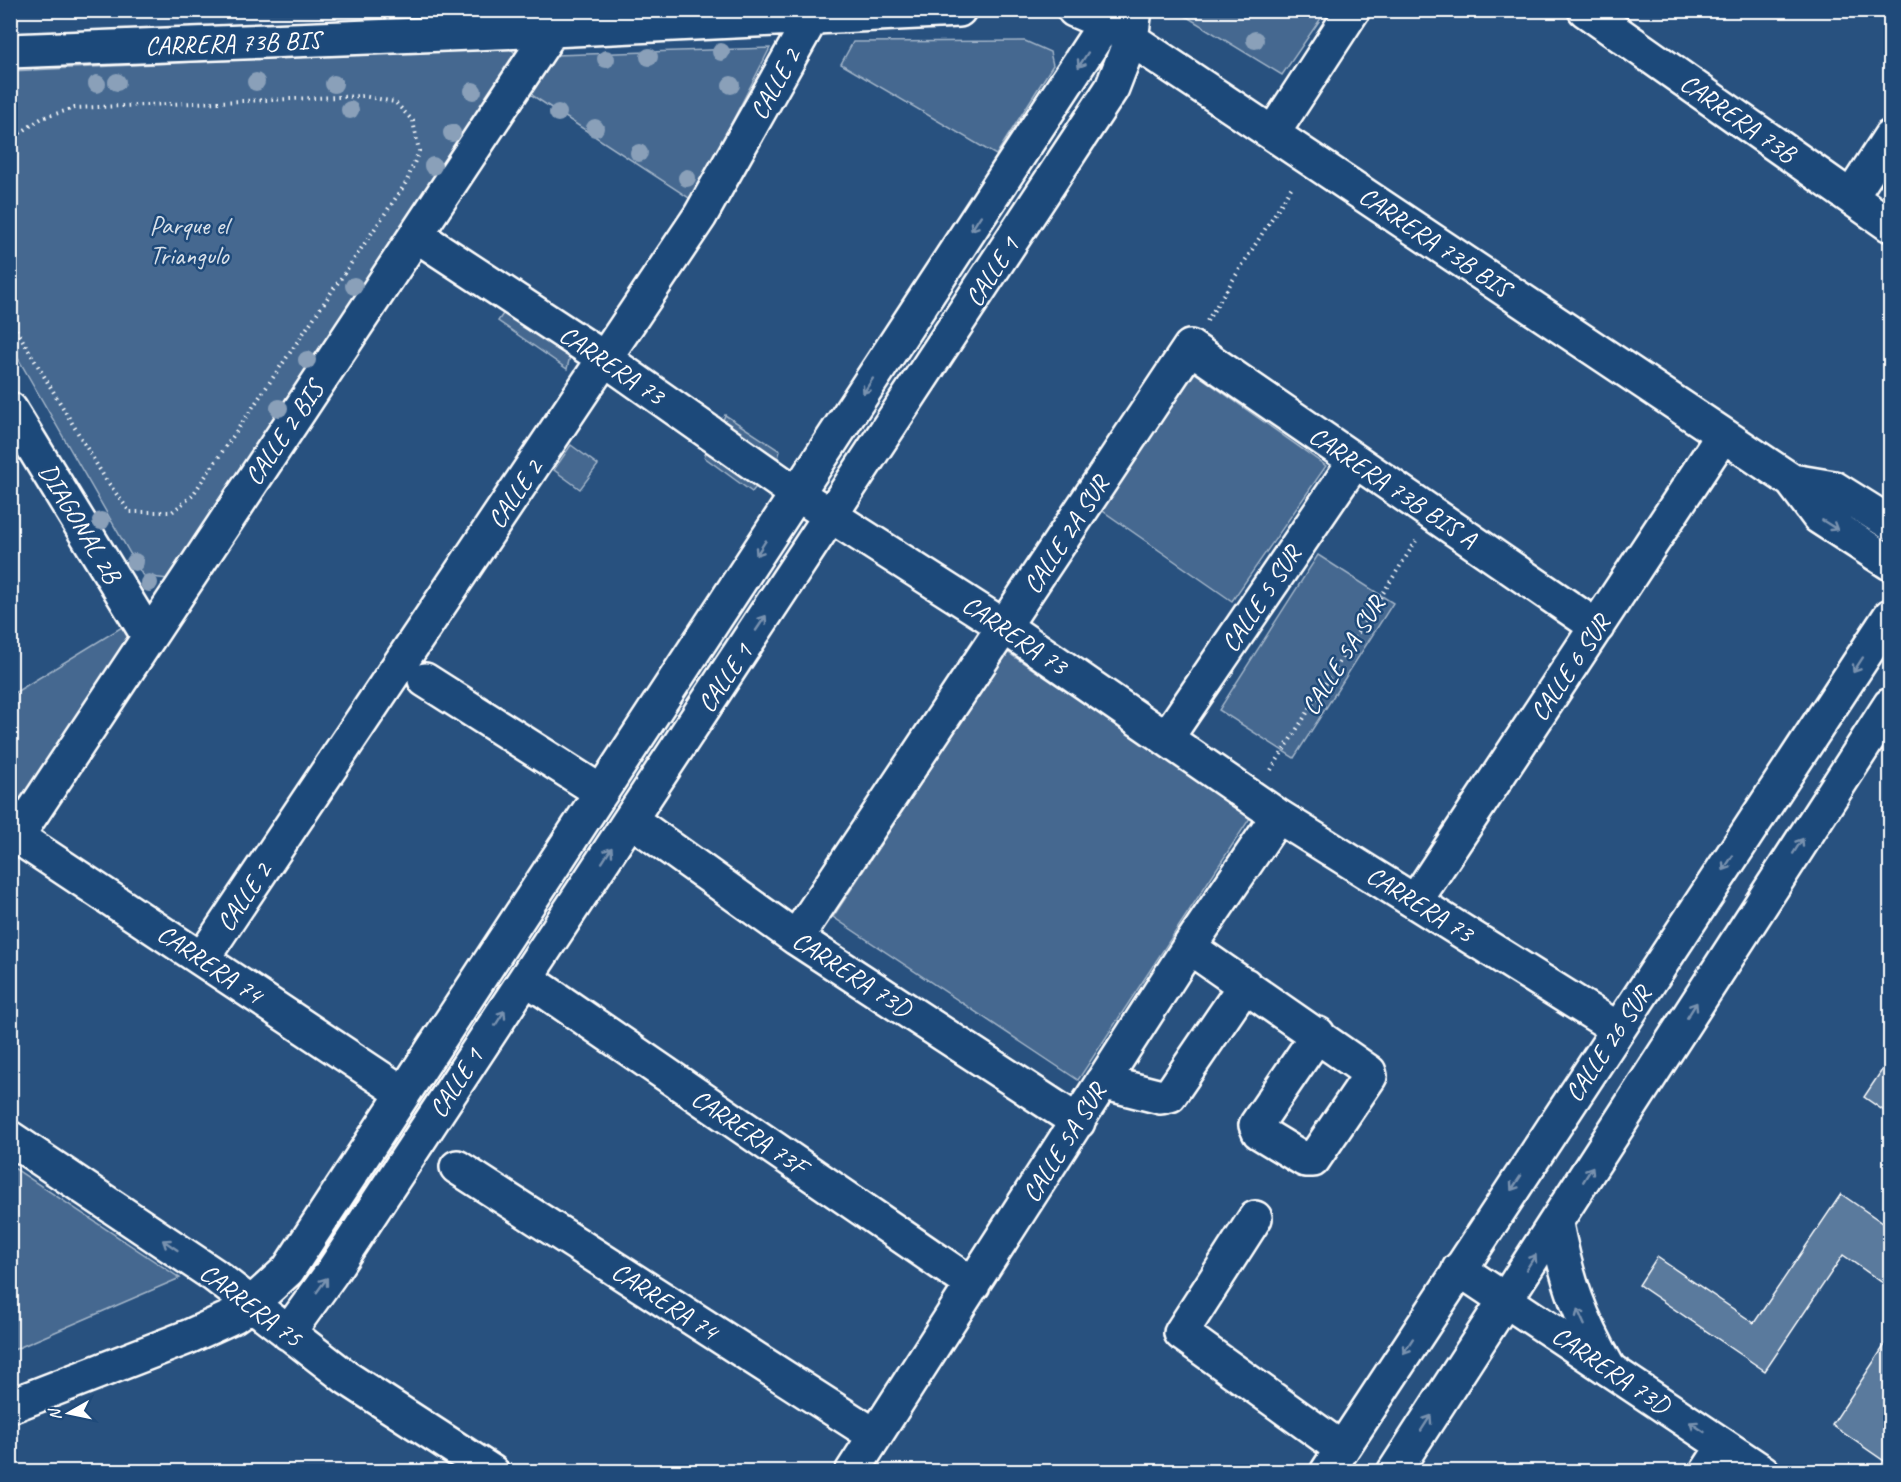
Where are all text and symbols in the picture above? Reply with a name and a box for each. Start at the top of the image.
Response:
street label: CARRERA 73B BIS [144,23,326,63]
street label: CALLE 2 [742,41,809,125]
one-way arrow [1077,51,1089,68]
street label: CARRERA 73B [1674,66,1803,171]
street label: CARRERA 73B BIS [1353,179,1521,307]
park label: Parque el Triangulo [150,209,233,272]
one-way arrow [969,214,982,231]
street label: CALLE 1 [957,230,1027,313]
street label: CARRERA 73 [553,318,673,413]
street label: CALLE 2 BIS [237,372,333,491]
one-way arrow [862,377,875,394]
street label: CARRERA 73B BIS A [1303,419,1484,556]
street label: CALLE 2 [480,451,551,535]
street label: DIAGONAL 2B [31,457,129,590]
street label: CALLE 2A SUR [1016,467,1118,600]
one-way arrow [1822,518,1839,531]
street label: CALLE 5 SUR [1214,537,1310,658]
one-way arrow [755,540,767,556]
street label: CARRERA 73 [956,588,1076,683]
street label: CALLE 5A SUR [1294,588,1394,721]
street label: CALLE 6 SUR [1523,606,1619,727]
one-way arrow [755,614,768,631]
street label: CALLE 1 [690,636,761,719]
one-way arrow [1852,656,1864,673]
one-way arrow [1792,838,1804,854]
one-way arrow [601,847,613,864]
street label: CALLE 2 [209,854,280,938]
one-way arrow [1722,854,1734,871]
street label: CARRERA 73 [1360,858,1482,951]
street label: CARRERA 74 [151,917,271,1012]
street label: CARRERA 73D [786,923,919,1026]
street label: CALLE 26 SUR [1557,977,1660,1108]
one-way arrow [1687,1002,1699,1019]
one-way arrow [493,1009,506,1026]
street label: CALLE 1 [421,1041,491,1124]
street label: CALLE 5A SUR [1015,1075,1115,1208]
street label: CARRERA 73F [685,1082,817,1185]
one-way arrow [1582,1166,1594,1183]
one-way arrow [1510,1174,1522,1191]
one-way arrow [162,1239,179,1251]
one-way arrow [1526,1254,1538,1271]
street label: CARRERA 74 [606,1255,726,1349]
street label: CARRERA 75 [193,1256,310,1355]
one-way arrow [316,1278,329,1294]
one-way arrow [1575,1308,1586,1326]
street label: CARRERA 73D [1546,1319,1678,1422]
one-way arrow [1402,1337,1414,1354]
north arrow [39,1383,99,1443]
text: N [44,1406,66,1422]
one-way arrow [1420,1415,1432,1431]
one-way arrow [1689,1421,1706,1433]

